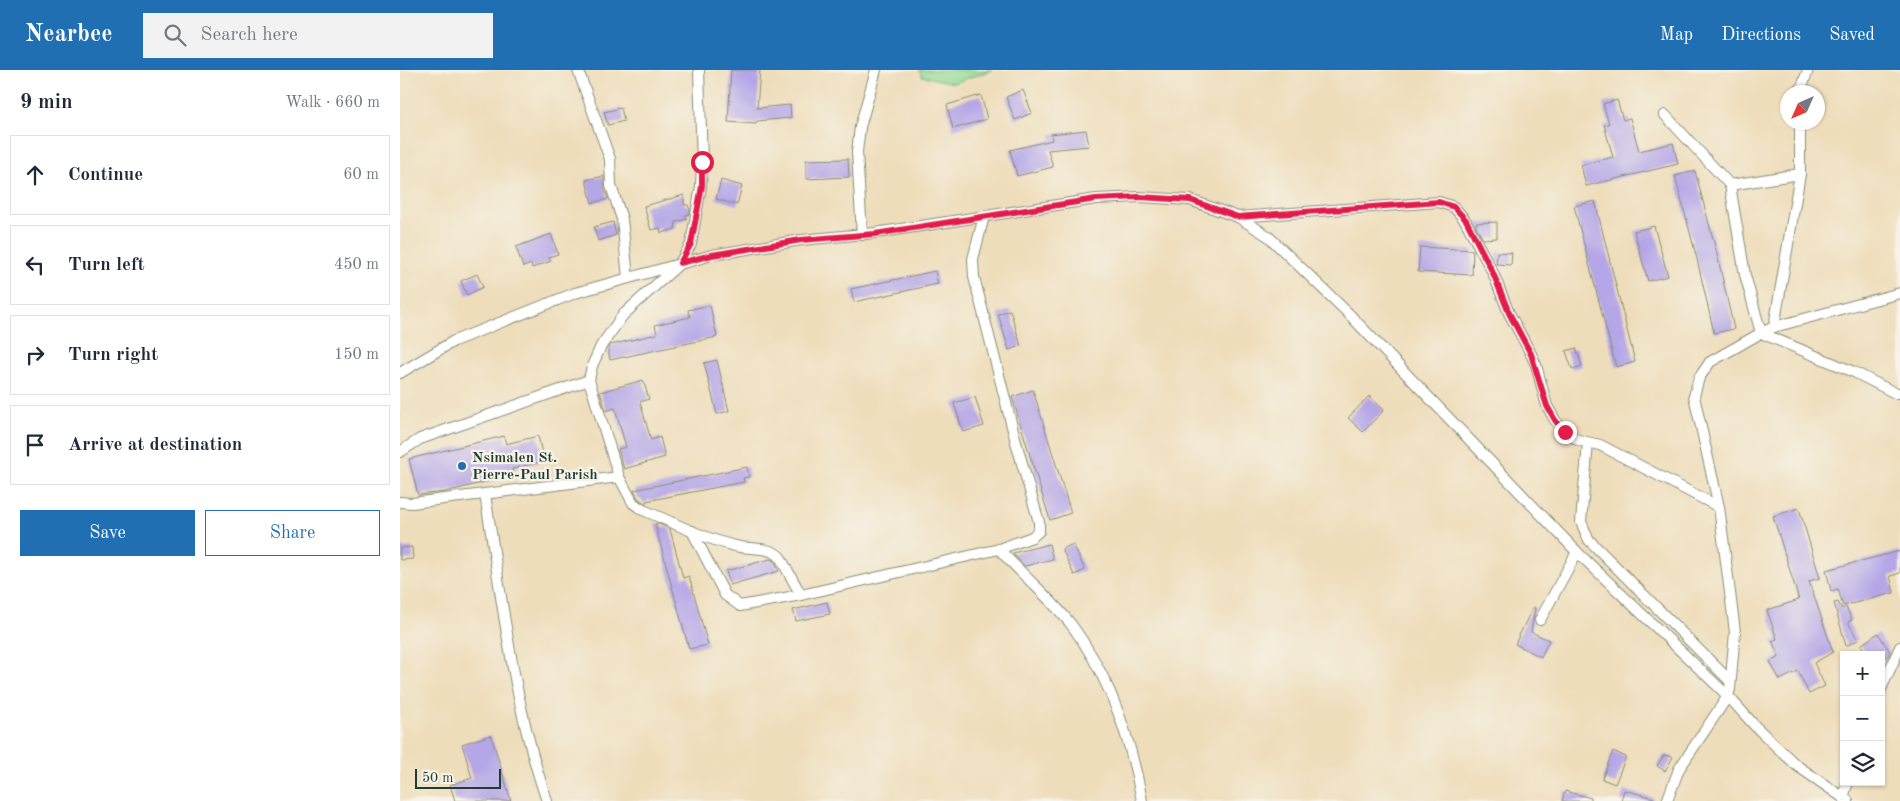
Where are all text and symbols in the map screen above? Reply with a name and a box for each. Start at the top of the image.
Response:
search box [143,13,493,58]
icon: search [161,21,189,49]
text: Nearbee [25,23,113,47]
text: Search here [201,26,298,45]
text: Map [1660,26,1693,44]
text: Directions [1721,26,1801,44]
text: Saved [1829,26,1875,44]
north arrow [1780,85,1825,130]
text: 9 min [20,92,73,113]
text: Walk · 660 m [285,95,380,111]
route start [691,151,714,174]
icon: ahead [21,161,49,189]
text: Continue [68,166,143,185]
text: 60 m [343,167,379,183]
icon: left [21,251,49,279]
text: Turn left [68,256,145,275]
text: 450 m [334,257,379,273]
icon: right [21,341,49,369]
text: Turn right [68,346,158,365]
text: 150 m [334,347,379,363]
route end [1554,421,1577,444]
icon: arrive [21,431,49,459]
text: Arrive at destination [68,436,242,455]
place label: Nsimalen St. Pierre-Paul Parish [472,451,598,483]
marker: Nsimalen St. Pierre-Paul Parish [456,460,468,472]
button: Save [20,510,195,556]
button: Share [205,510,380,556]
map controls [1840,651,1885,786]
button: + [1840,651,1885,696]
button: − [1840,696,1885,741]
button: layers [1840,741,1885,786]
scale bar [415,766,501,789]
text: 50 m [422,771,453,785]

